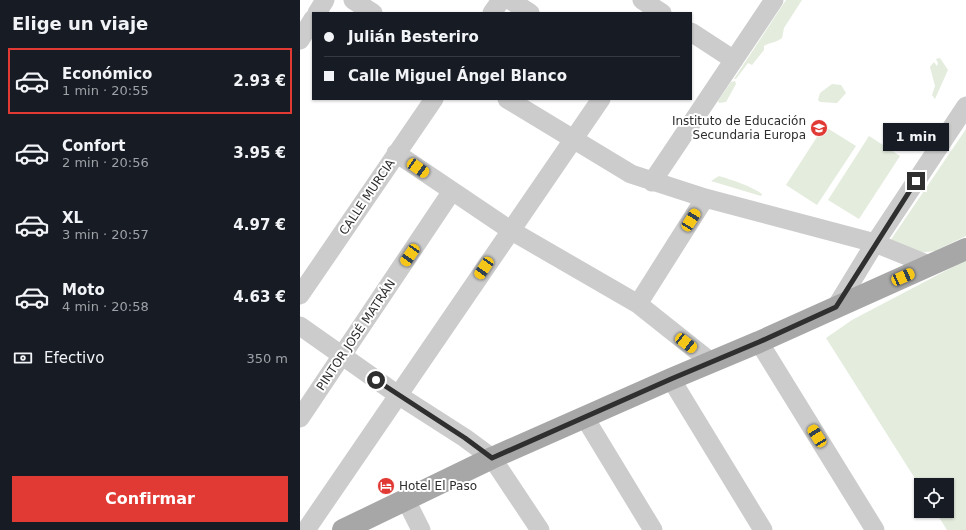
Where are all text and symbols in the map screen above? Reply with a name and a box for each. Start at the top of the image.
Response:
text: Elige un viaje [12,13,148,34]
text: Julián Besteriro [348,28,479,46]
icon: car [14,63,50,99]
text: Económico [62,65,152,83]
text: Calle Miguel Ángel Blanco [348,67,567,85]
text: 2.93 € [233,72,286,90]
text: 1 min · 20:55 [62,83,149,98]
place label: Instituto de Educación Secundaria Europa [672,114,806,142]
school or university icon: Instituto de Educación Secundaria Europa [809,118,829,138]
callout: 1 min [883,123,949,151]
text: 1 min [896,129,936,144]
icon: car [14,135,50,171]
text: Confort [62,137,125,155]
text: 3.95 € [233,144,286,162]
text: 2 min · 20:56 [62,155,149,170]
street label: CALLE MURCIA [336,156,398,238]
car [405,156,431,180]
route end [907,172,925,190]
icon: car [14,207,50,243]
car [680,207,702,233]
text: XL [62,209,83,227]
text: 4.97 € [233,216,286,234]
text: 3 min · 20:57 [62,227,149,242]
car [398,242,422,268]
car [472,255,496,281]
car [890,267,916,287]
street label: PINTOR JOSÉ MATRÁN [313,276,398,393]
icon: car [14,279,50,315]
text: Moto [62,281,105,299]
text: 4.63 € [233,288,286,306]
text: 4 min · 20:58 [62,299,149,314]
car [673,331,699,355]
icon: cash [12,347,34,369]
text: Efectivo [44,349,104,367]
text: 350 m [246,351,288,366]
route start [367,371,385,389]
car [806,423,828,449]
button: Confirmar [12,476,288,522]
hotel icon: Hotel El Paso [376,476,396,496]
map controls [914,478,954,518]
button: locate [914,478,954,518]
place label: Hotel El Paso [399,479,477,493]

